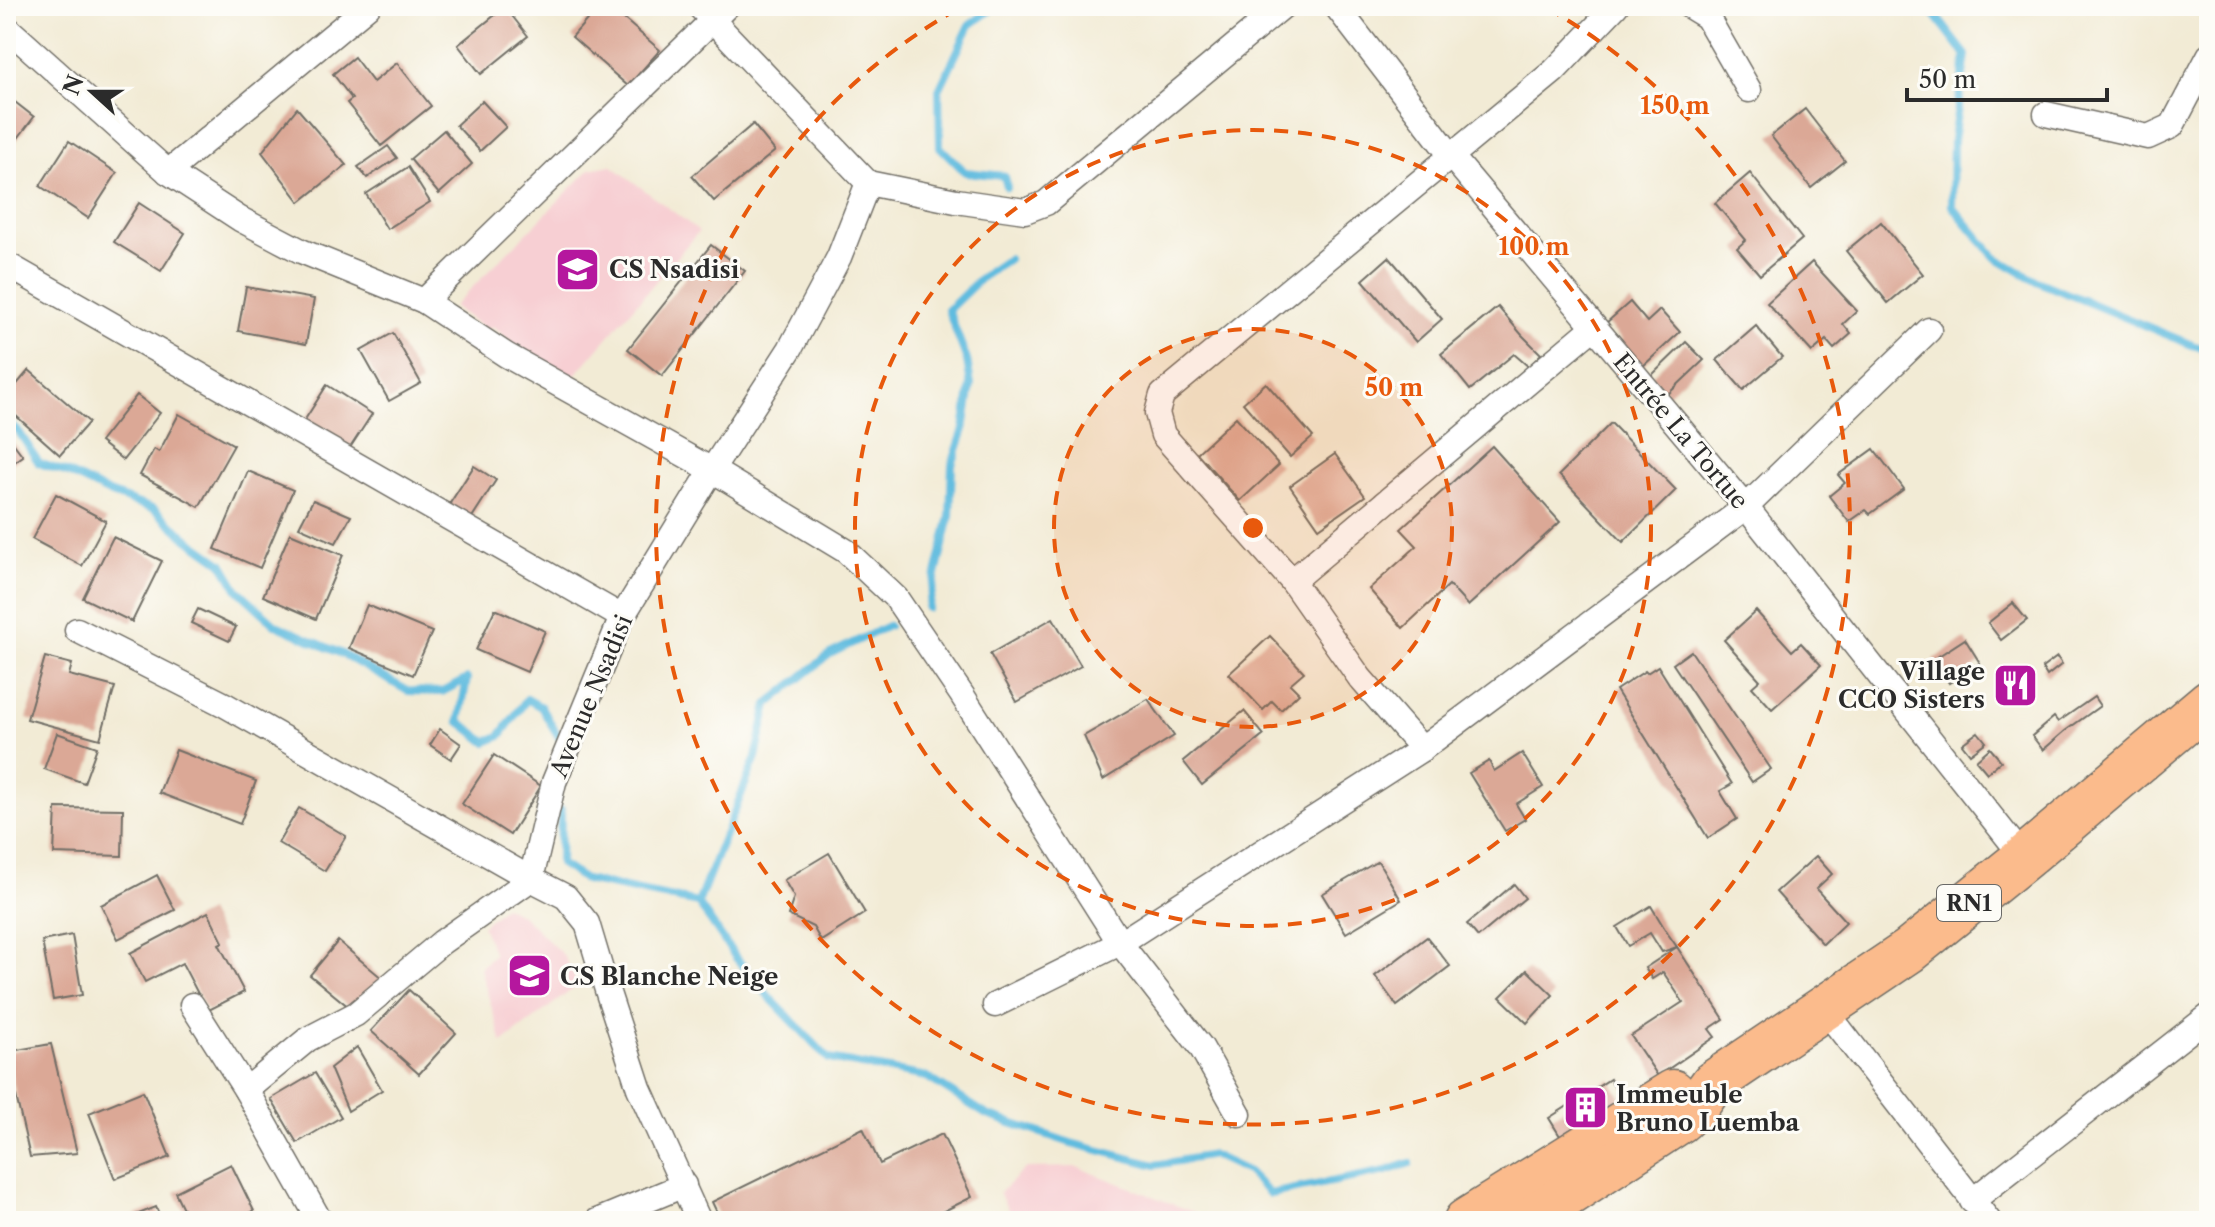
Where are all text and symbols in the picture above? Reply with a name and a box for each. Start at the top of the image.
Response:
north arrow [52,52,132,132]
scale bar [1907,52,2107,102]
text: 50 m [1919,65,1976,94]
text: N [58,71,90,99]
text: 150 m [1640,91,1710,120]
text: 100 m [1498,232,1570,261]
school or university icon: CS Nsadisi [554,245,602,293]
place label: CS Nsadisi [609,255,740,284]
street label: Entrée La Tortue [1607,347,1755,515]
text: 50 m [1365,373,1423,402]
centre of rings [1239,514,1267,542]
street label: Avenue Nsadisi [543,610,638,783]
place label: Village CCO Sisters [1838,657,1985,714]
restaurant icon: Village CCO Sisters [1992,661,2040,709]
road number: RN1 [1937,885,2001,921]
school or university icon: CS Blanche Neige [505,952,553,1000]
place label: CS Blanche Neige [560,962,778,991]
place label: Immeuble Bruno Luemba [1616,1080,1801,1137]
building icon: Immeuble Bruno Luemba [1561,1084,1609,1132]

